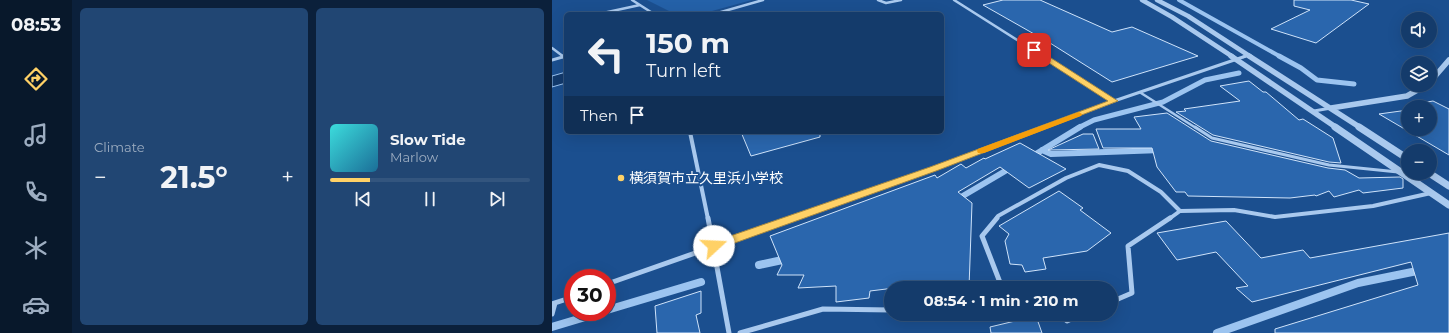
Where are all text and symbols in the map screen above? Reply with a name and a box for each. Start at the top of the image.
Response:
map controls [1401,12,1437,180]
button: sound [1401,12,1437,48]
text: 08:53 [11,14,61,36]
text: 150 m [646,26,730,60]
icon: left [580,28,632,80]
pin [1017,33,1051,67]
icon: arrive [1023,39,1045,61]
button: layers [1401,56,1437,92]
text: Turn left [646,60,721,82]
icon: directions [22,65,50,93]
button: + [1401,100,1437,136]
icon: arrive [626,104,648,126]
text: Then [580,106,618,125]
icon: music [22,121,50,149]
text: Slow Tide [390,130,466,149]
text: Climate [94,139,145,155]
button: − [1401,144,1437,180]
text: Marlow [390,149,438,165]
text: 21.5° [160,159,228,196]
text: − [94,164,107,191]
text: + [281,164,294,191]
place label: 横須賀市立久里浜小学校 [629,169,783,187]
marker: 横須賀市立久里浜小学校 [616,173,626,183]
icon: phone [22,178,50,206]
icon: previous [352,188,374,210]
icon: pause [419,188,441,210]
icon: next [486,188,508,210]
position arrow [693,225,735,267]
icon: climate [22,234,50,262]
speed limit sign: 30 [564,269,616,321]
icon: car [22,291,50,319]
text: 08:54 · 1 min · 210 m [924,291,1078,310]

